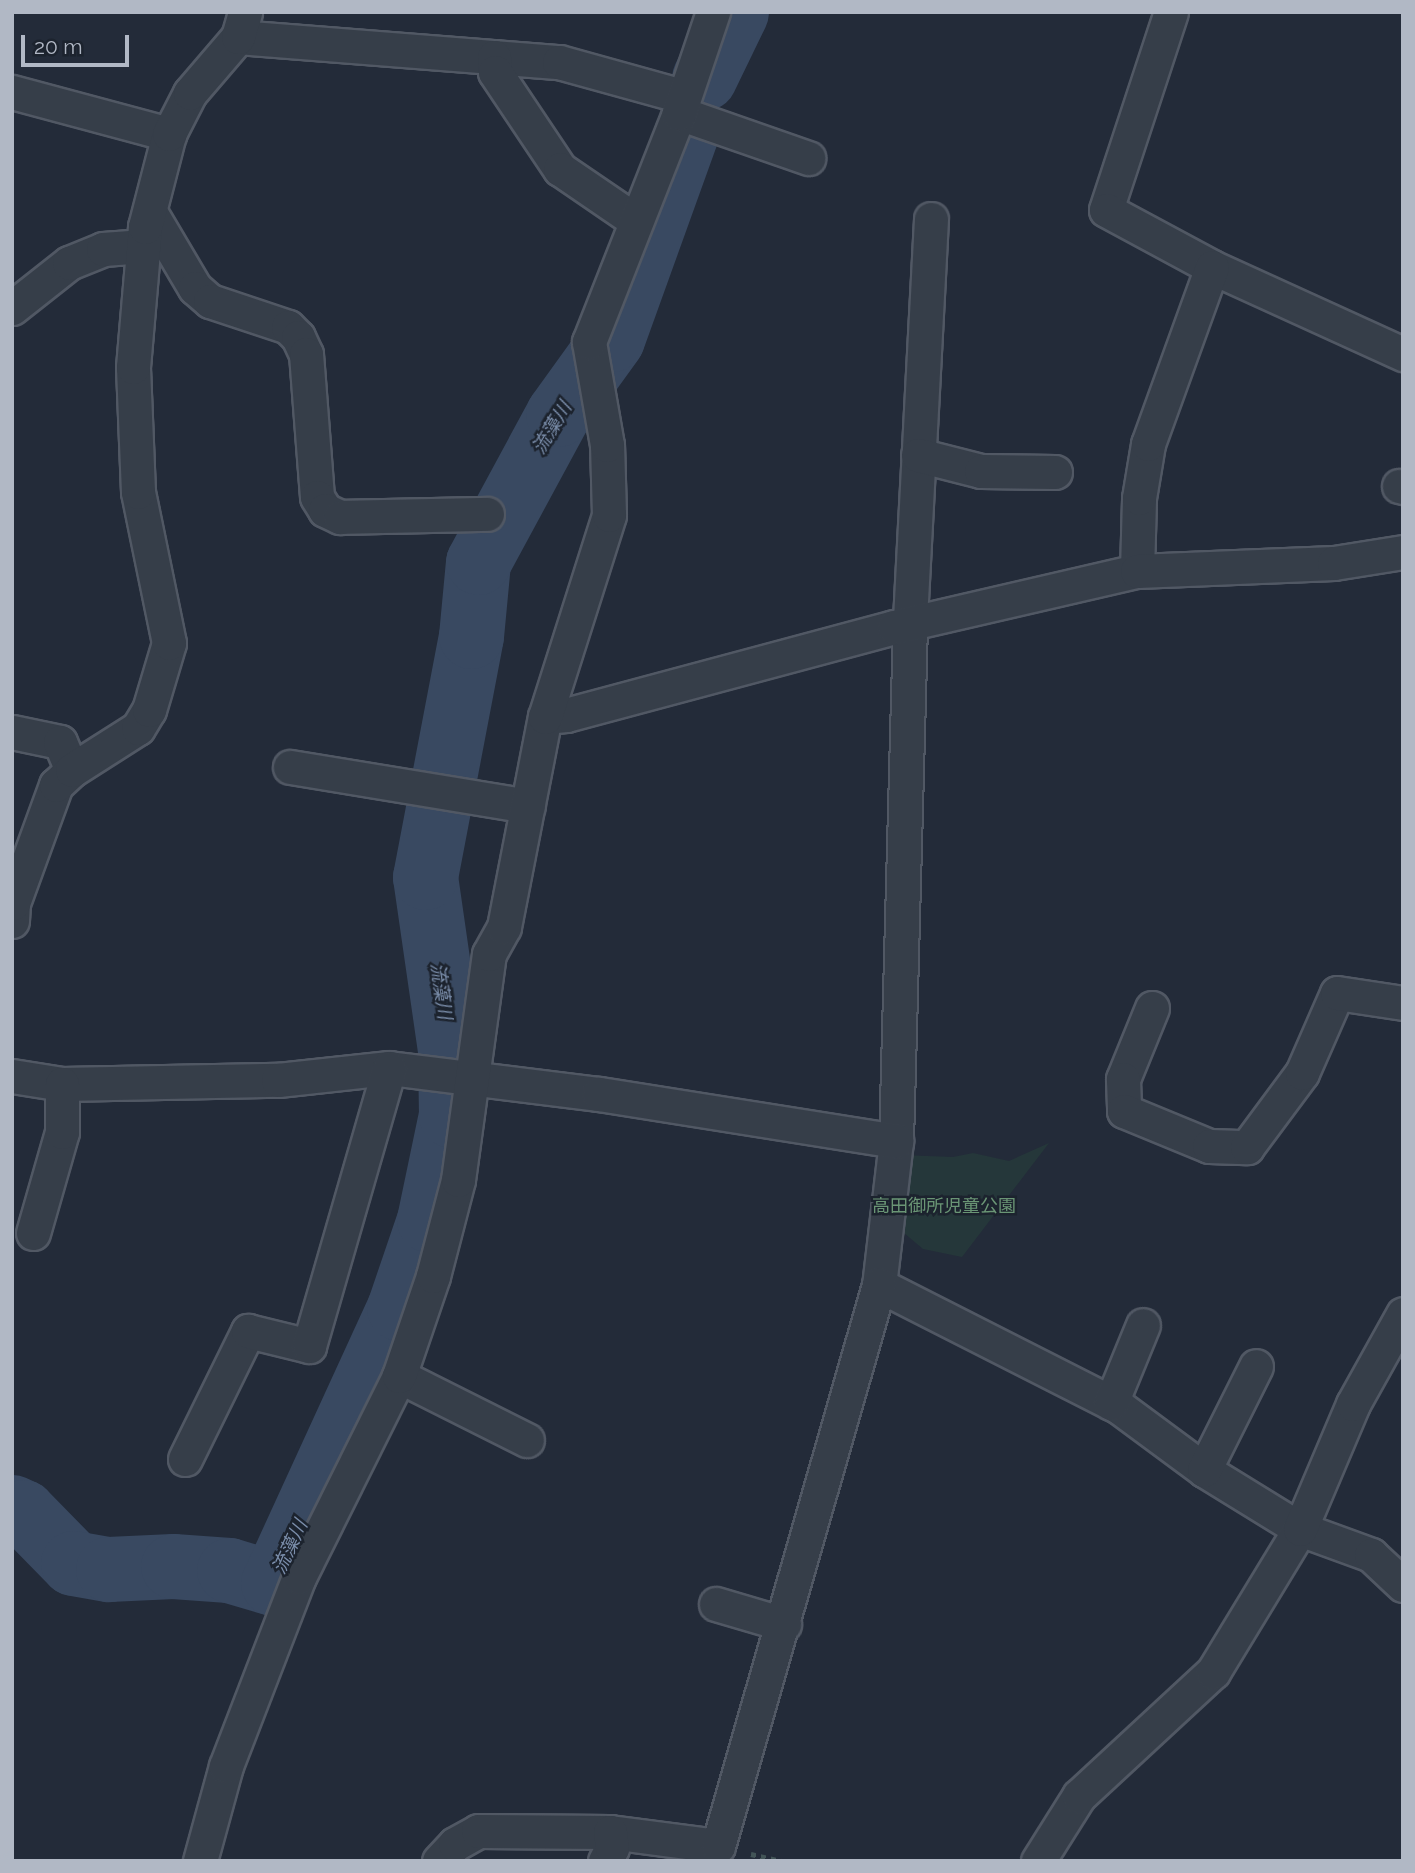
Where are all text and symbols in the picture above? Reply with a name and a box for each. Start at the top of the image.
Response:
scale bar [24,21,133,65]
text: 20 m [34,34,82,59]
water label: 流藻川 [528,398,576,458]
water label: 流藻川 [426,961,456,1021]
park label: 高田御所児童公園 [872,1195,1016,1217]
water label: 流藻川 [268,1516,312,1578]

